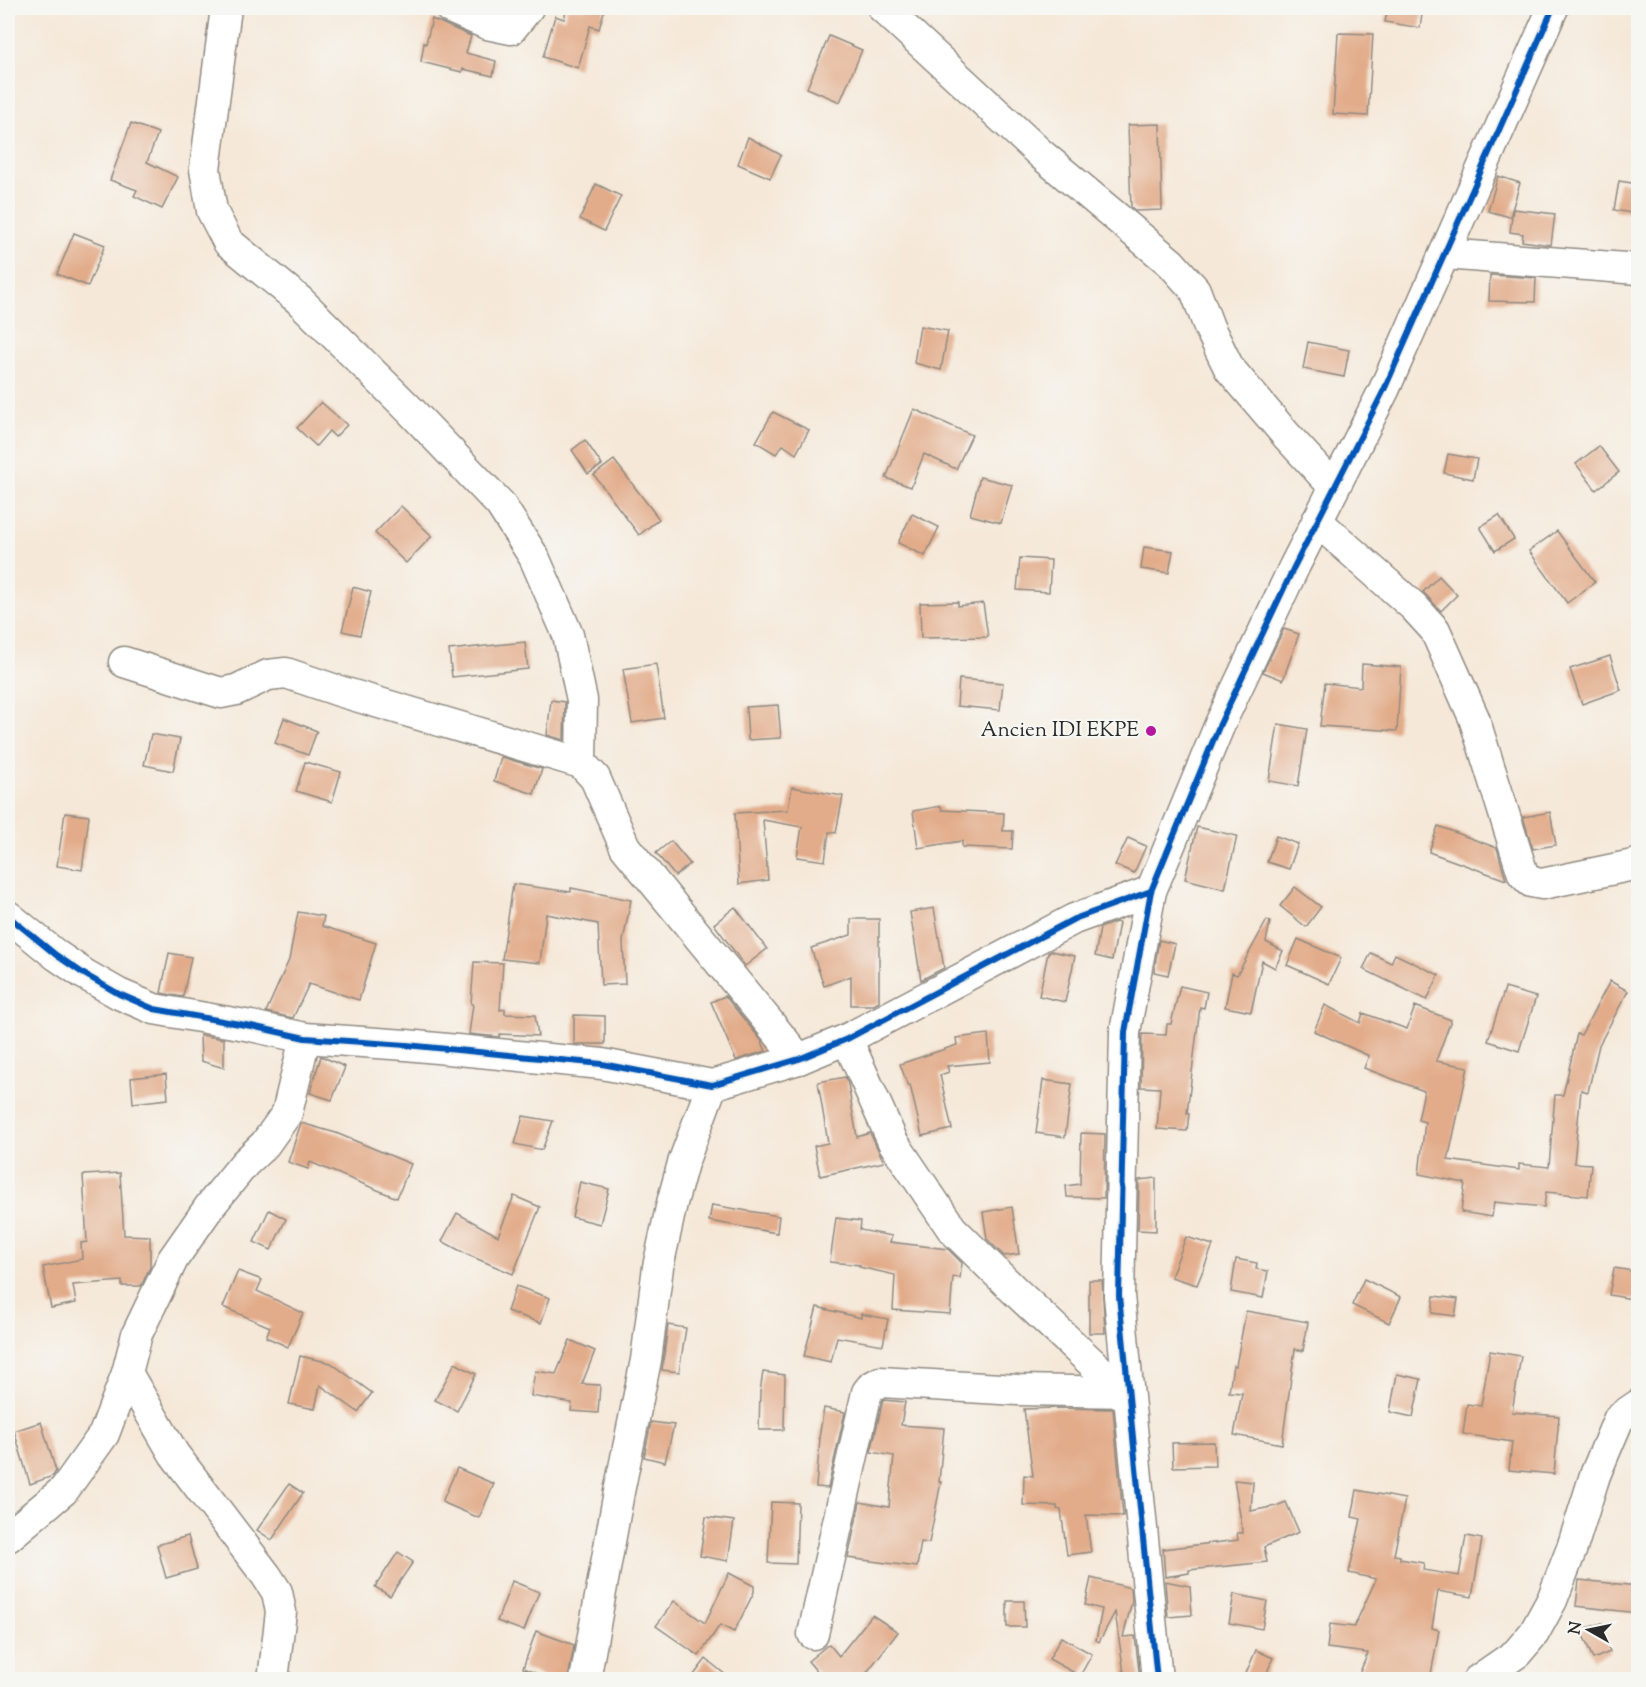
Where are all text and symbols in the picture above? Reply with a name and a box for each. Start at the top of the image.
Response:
place label: Ancien IDI EKPE [980,716,1139,746]
marker: Ancien IDI EKPE [1144,724,1158,738]
north arrow [1559,1600,1619,1660]
text: N [1564,1620,1589,1636]

